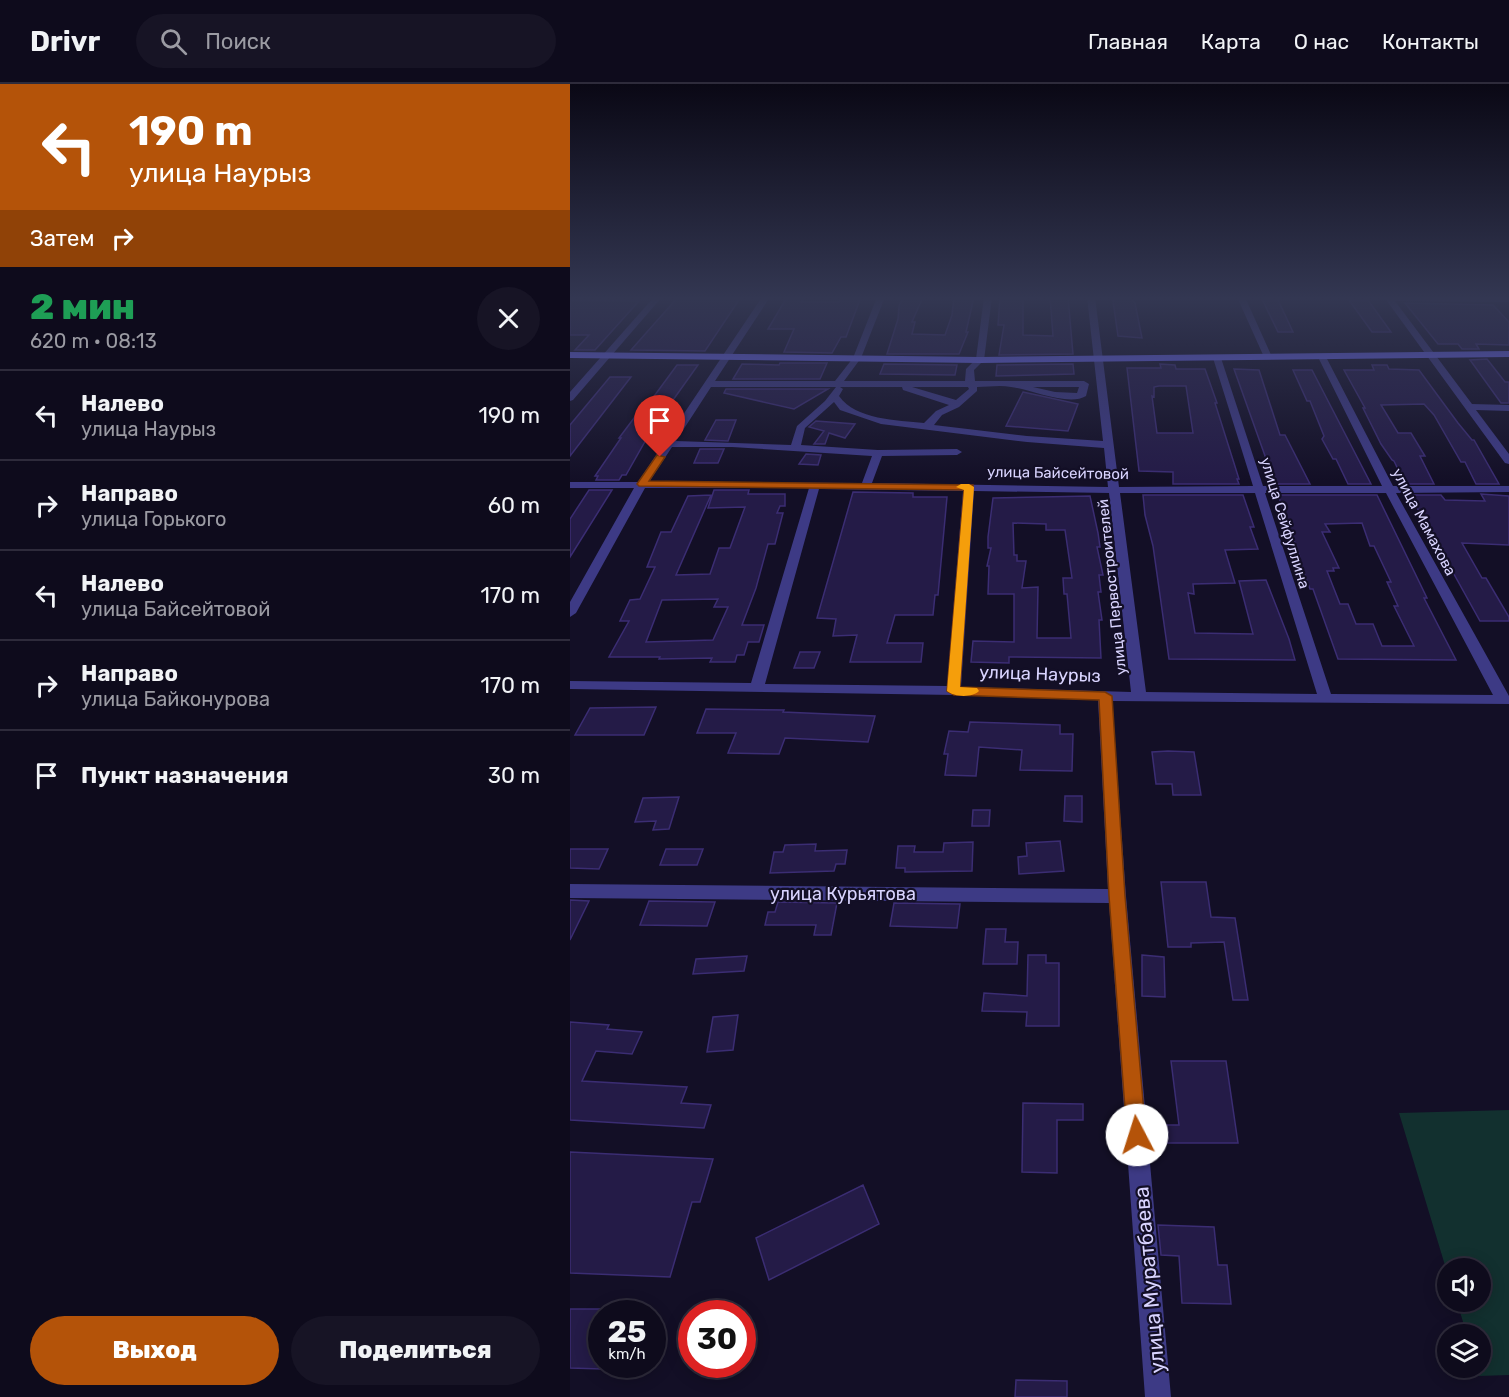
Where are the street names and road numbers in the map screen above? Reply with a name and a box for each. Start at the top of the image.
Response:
street label: улица Сейфуллина [1256,455,1314,591]
street label: улица Байсейтовой [987,463,1129,483]
street label: улица Мамахова [1388,465,1460,579]
street label: улица Первостроителей [1094,498,1130,676]
street label: улица Наурыз [979,661,1101,687]
street label: улица Курьятова [770,883,916,905]
street label: улица Муратбаева [1128,1186,1170,1374]

